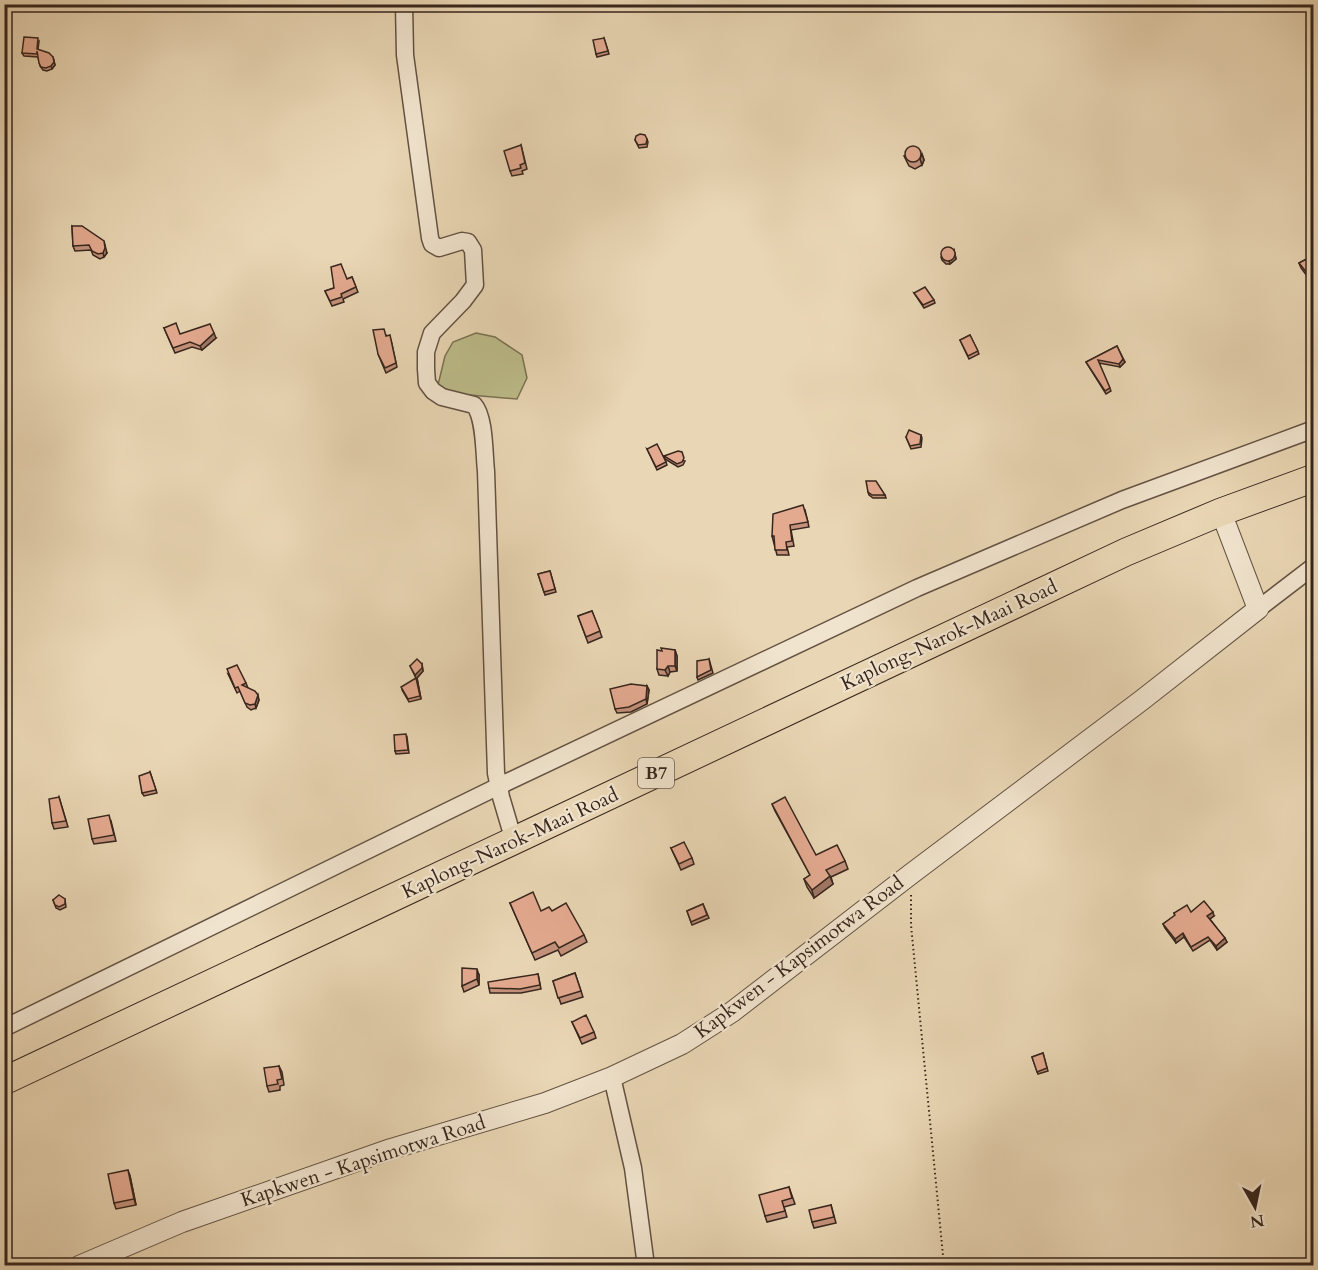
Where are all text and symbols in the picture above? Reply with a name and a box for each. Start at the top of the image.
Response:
street label: Kaplong-Narok-Maai Road [836,573,1062,697]
road number: B7 [638,758,674,788]
street label: Kaplong-Narok-Maai Road [397,781,623,905]
street label: Kapkwen - Kapsimotwa Road [689,869,909,1045]
street label: Kapkwen - Kapsimotwa Road [237,1109,489,1213]
north arrow [1225,1177,1285,1237]
text: N [1249,1209,1266,1233]

